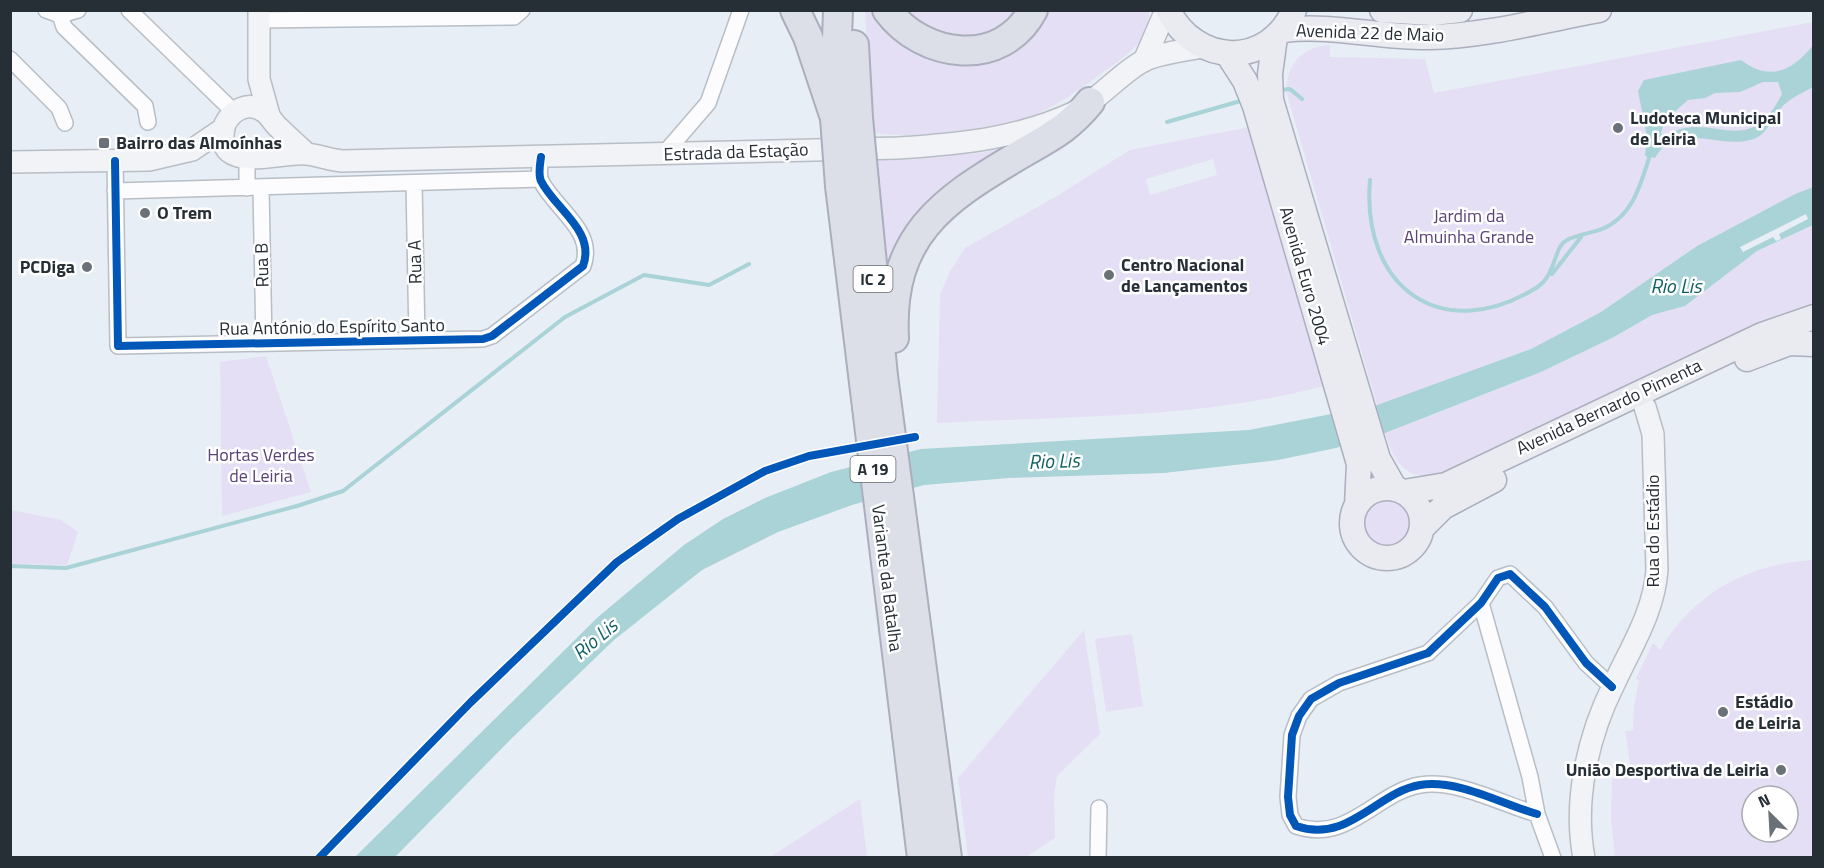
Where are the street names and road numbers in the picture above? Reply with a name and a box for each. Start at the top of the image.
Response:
street label: Avenida 22 de Maio [1295,16,1445,49]
street label: Estrada da Estação [663,135,809,168]
street label: Avenida Euro 2004 [1273,203,1338,348]
street label: Rua A [401,239,428,284]
street label: Rua B [248,242,275,288]
road number: IC 2 [854,266,892,292]
street label: Rua António do Espírito Santo [219,311,445,342]
street label: Avenida Bernardo Pimenta [1512,352,1706,461]
road number: A 19 [850,456,896,482]
street label: Rua do Estádio [1639,474,1666,588]
street label: Variante da Batalha [865,503,910,653]

